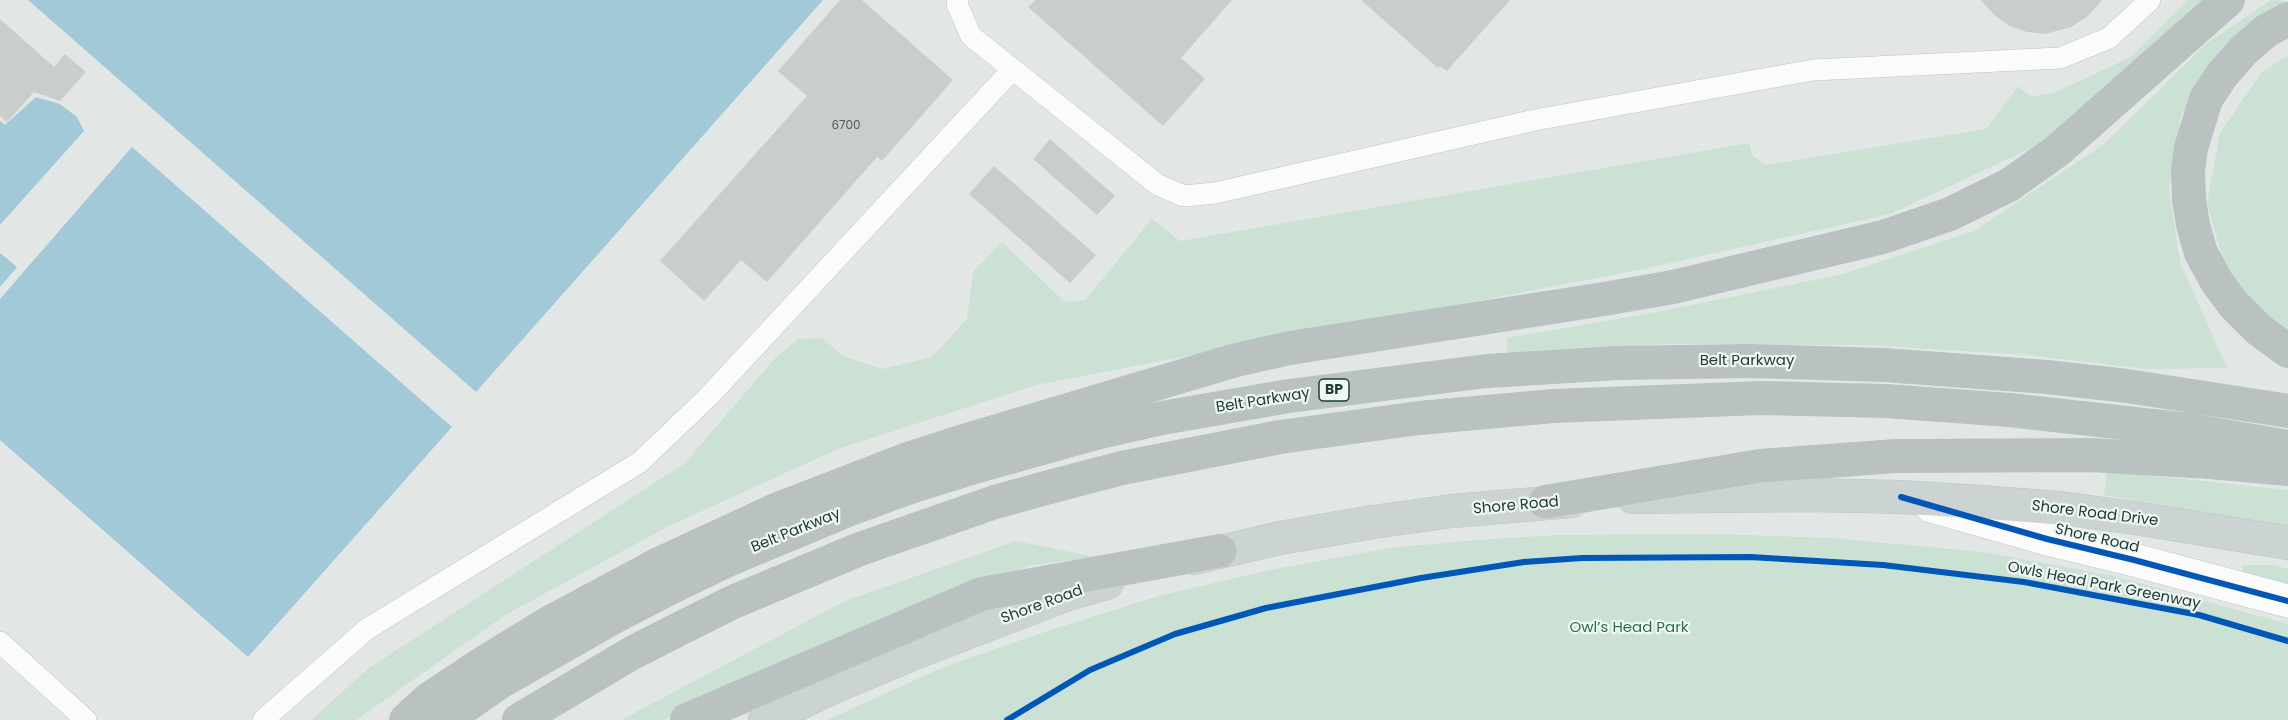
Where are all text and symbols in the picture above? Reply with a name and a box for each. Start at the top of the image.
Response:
house number: 6700 [831,119,861,133]
street label: Belt Parkway [1700,352,1794,370]
road number: BP [1319,379,1349,401]
street label: Belt Parkway [1215,385,1311,417]
street label: Shore Road [1472,493,1560,519]
street label: Shore Road Drive [2031,497,2159,531]
street label: Belt Parkway [749,505,843,557]
street label: Shore Road [2053,521,2141,557]
street label: Owls Head Park Greenway [2006,558,2202,614]
street label: Shore Road [999,582,1085,628]
park label: Owl’s Head Park [1569,619,1689,637]

